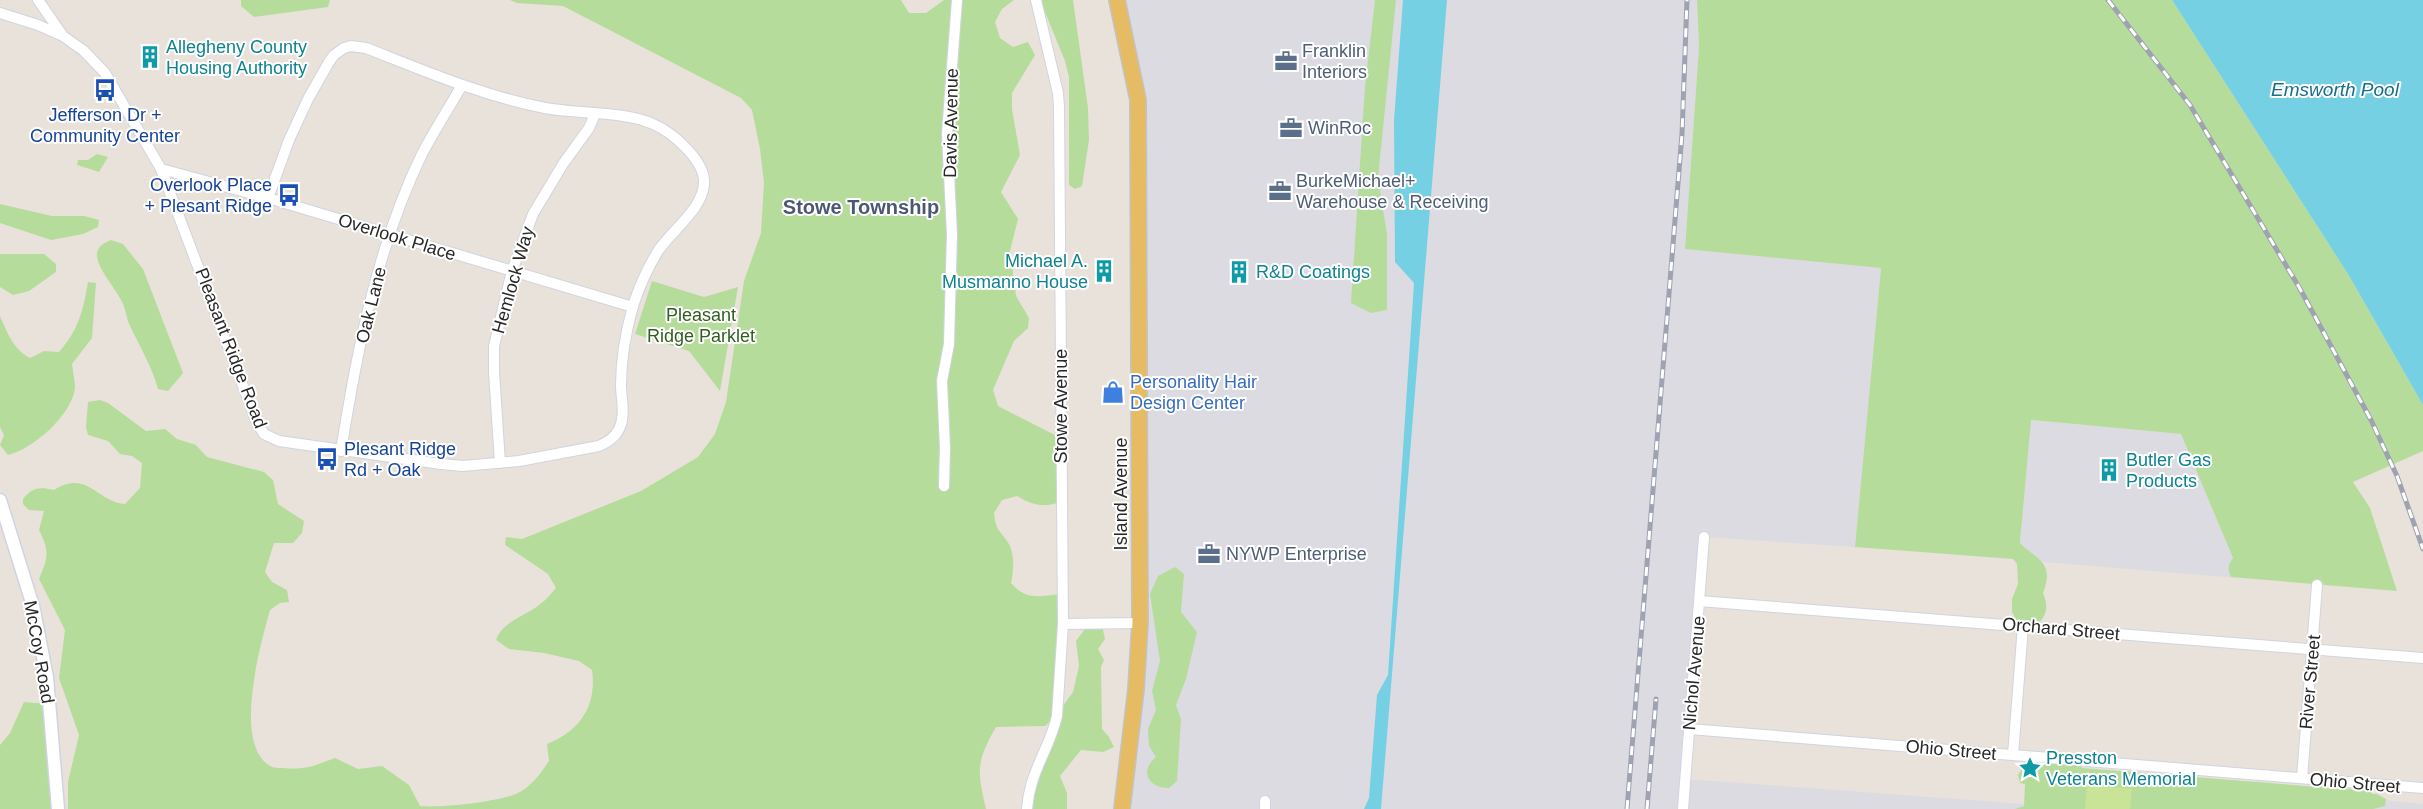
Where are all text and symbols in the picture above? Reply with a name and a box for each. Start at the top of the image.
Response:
place label: Allegheny County Housing Authority [166,37,307,78]
place label: Franklin Interiors [1302,41,1367,82]
building icon: Allegheny County Housing Authority [137,44,163,70]
office icon: Franklin Interiors [1273,48,1299,74]
street label: Davis Avenue [940,68,962,178]
bus stop icon: Jefferson Dr + Community Center [92,77,118,103]
water label: Emsworth Pool [2271,79,2400,100]
place label: Jefferson Dr + Community Center [30,105,180,146]
office icon: WinRoc [1278,115,1304,141]
place label: WinRoc [1308,118,1371,138]
place label: BurkeMichael+ Warehouse & Receiving [1296,171,1488,212]
place label: Overlook Place + Plesant Ridge [144,175,272,216]
office icon: BurkeMichael+ Warehouse & Receiving [1267,178,1293,204]
bus stop icon: Overlook Place + Plesant Ridge [276,182,302,208]
district label: Stowe Township [783,196,939,218]
street label: Overlook Place [336,210,458,264]
street label: Hemlock Way [488,224,538,336]
place label: Michael A. Musmanno House [942,251,1088,292]
building icon: Michael A. Musmanno House [1091,258,1117,284]
building icon: R&D Coatings [1226,259,1252,285]
place label: R&D Coatings [1256,262,1370,282]
street label: Pleasant Ridge Road [191,265,271,431]
street label: Oak Lane [352,265,390,345]
park label: Pleasant Ridge Parklet [647,305,755,346]
street label: Stowe Avenue [1051,349,1071,463]
place label: Personality Hair Design Center [1130,372,1257,413]
shop icon: Personality Hair Design Center [1100,379,1126,405]
street label: Island Avenue [1111,438,1131,550]
place label: Plesant Ridge Rd + Oak [344,439,456,480]
bus stop icon: Plesant Ridge Rd + Oak [314,446,340,472]
place label: Butler Gas Products [2126,450,2211,491]
building icon: Butler Gas Products [2096,457,2122,483]
office icon: NYWP Enterprise [1196,541,1222,567]
place label: NYWP Enterprise [1226,544,1367,564]
street label: McCoy Road [20,599,58,705]
street label: Orchard Street [2001,614,2121,644]
street label: Nichol Avenue [1679,615,1709,731]
street label: River Street [2296,634,2324,730]
street label: Ohio Street [1905,736,1997,764]
place label: Presston Veterans Memorial [2046,748,2196,789]
place icon: Presston Veterans Memorial [2017,755,2043,781]
street label: Ohio Street [2309,769,2401,797]

